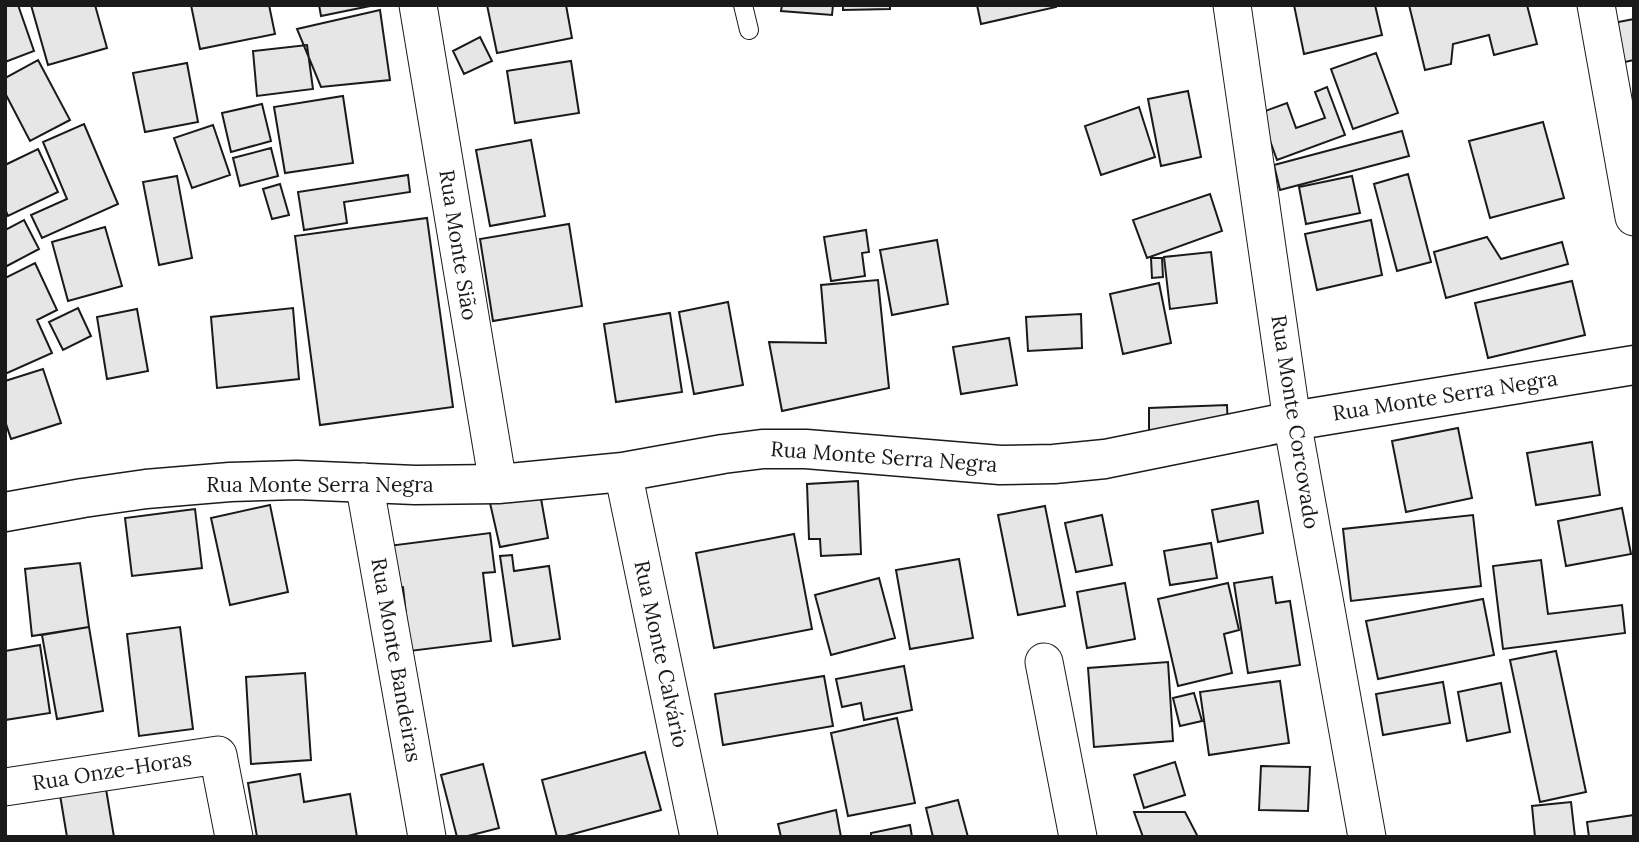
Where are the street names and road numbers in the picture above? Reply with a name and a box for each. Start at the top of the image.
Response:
street label: Rua Monte Sião [433,168,484,322]
street label: Rua Monte Corcovado [1265,313,1326,531]
street label: Rua Monte Serra Negra [1331,364,1559,427]
street label: Rua Monte Serra Negra [770,435,999,478]
street label: Rua Monte Serra Negra [206,471,434,498]
street label: Rua Monte Bandeiras [365,556,428,764]
street label: Rua Monte Calvário [628,558,695,750]
street label: Rua Onze-Horas [30,745,194,796]

